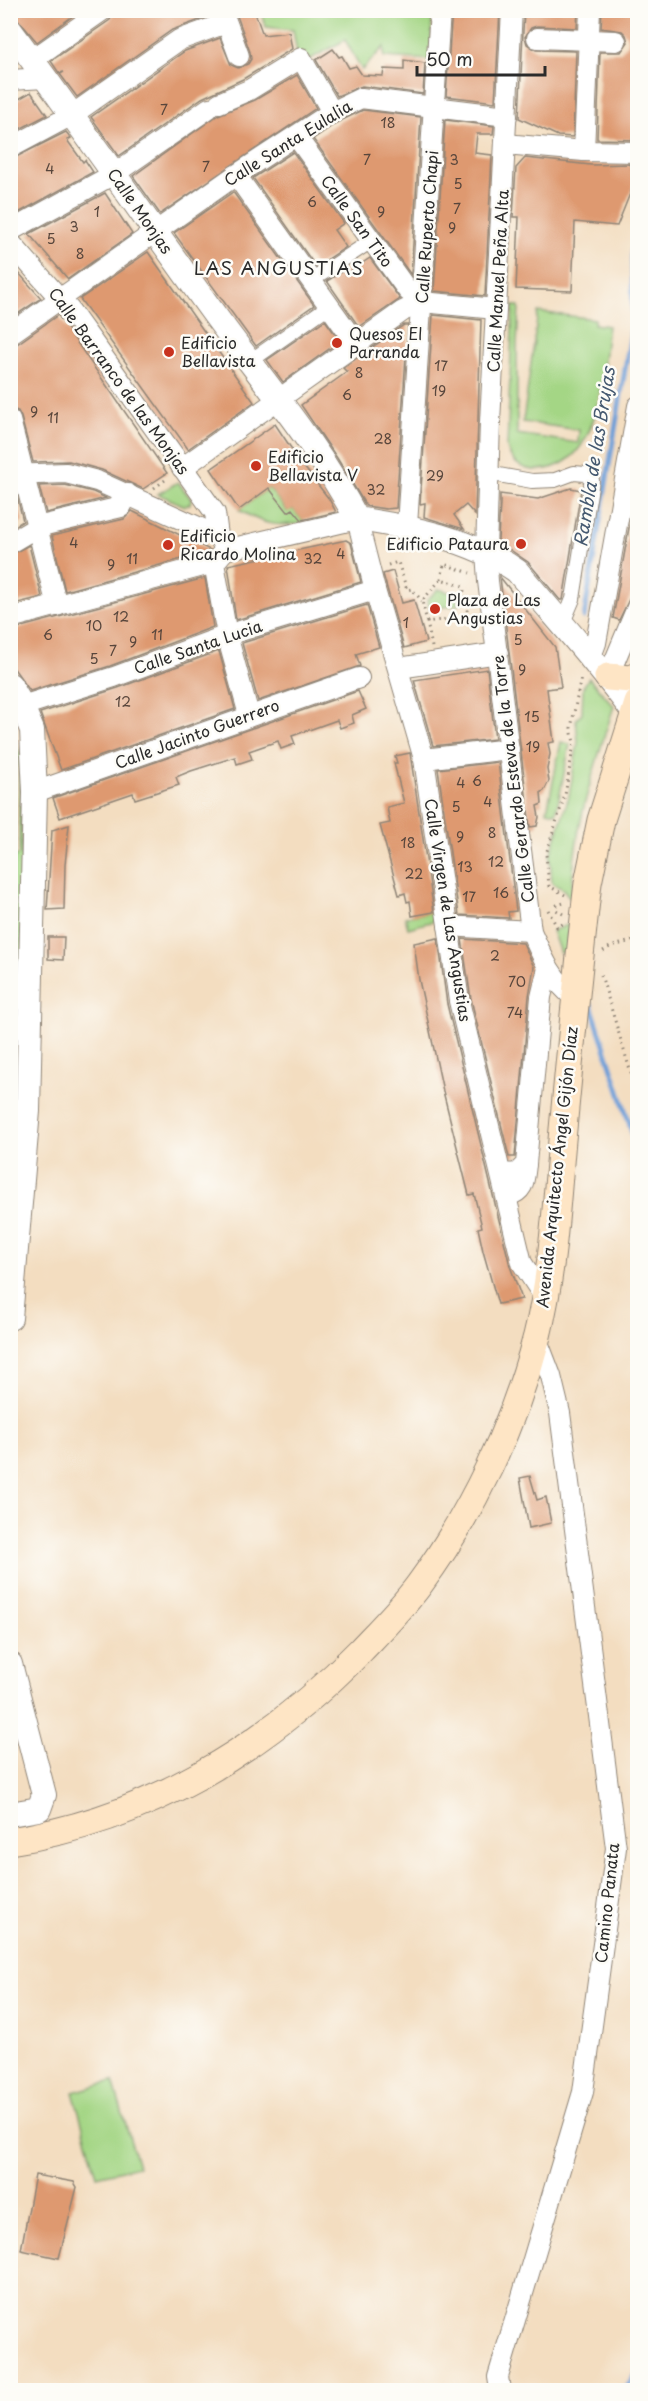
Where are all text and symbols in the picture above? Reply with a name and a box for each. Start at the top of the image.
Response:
scale bar [417,39,544,77]
text: 50 m [426,45,473,72]
street label: Calle Santa Eulalia [219,93,356,191]
house number: 7 [160,99,168,120]
house number: 18 [380,112,396,133]
house number: 7 [363,149,371,170]
street label: Calle Ruperto Chapi [409,149,443,304]
house number: 3 [449,149,459,170]
house number: 7 [202,156,210,177]
house number: 4 [45,158,55,179]
street label: Calle Monjas [102,163,179,258]
street label: Calle San Tito [316,169,400,272]
house number: 5 [453,173,463,194]
street label: Calle Manuel Peña Alta [480,189,514,373]
house number: 6 [307,191,317,212]
house number: 7 [453,198,461,219]
house number: 1 [94,201,100,222]
house number: 9 [377,201,385,222]
house number: 3 [69,216,79,237]
house number: 9 [448,217,456,238]
house number: 5 [46,228,56,249]
house number: 8 [76,243,84,264]
district label: LAS ANGUSTIAS [194,254,364,281]
street label: Calle Barranco de las Monjas [44,282,196,479]
place label: Quesos El Parranda [349,321,422,363]
place label: Edificio Bellavista [181,330,255,372]
marker: Quesos El Parranda [330,336,344,350]
marker: Edificio Bellavista [162,345,176,359]
house number: 17 [434,355,448,376]
house number: 8 [355,362,363,383]
water label: Rambla de las Brujas [566,364,621,548]
house number: 19 [432,380,446,401]
house number: 6 [342,384,352,405]
house number: 9 [30,401,38,422]
house number: 11 [47,407,59,428]
house number: 28 [374,428,392,449]
place label: Edificio Bellavista V [268,444,358,486]
marker: Edificio Bellavista V [249,459,263,473]
house number: 29 [426,465,444,486]
house number: 32 [367,479,385,500]
place label: Edificio Ricardo Molina [180,523,296,565]
place label: Edificio Pataura [386,531,509,555]
house number: 4 [69,532,79,553]
marker: Edificio Pataura [514,537,528,551]
marker: Edificio Ricardo Molina [161,538,175,552]
house number: 4 [336,543,346,564]
house number: 11 [126,548,138,569]
house number: 32 [304,548,322,569]
house number: 9 [107,554,115,575]
place label: Plaza de Las Angustias [447,587,541,629]
marker: Plaza de Las Angustias [428,602,442,616]
house number: 12 [113,606,129,627]
house number: 1 [403,612,409,633]
street label: Calle Santa Lucia [130,613,265,679]
house number: 10 [86,615,102,636]
house number: 6 [43,624,53,645]
house number: 11 [151,624,163,645]
house number: 5 [513,629,523,650]
house number: 9 [129,631,137,652]
house number: 7 [109,640,117,661]
house number: 5 [89,648,99,669]
street label: Calle Gerardo Esteva de la Torre [485,654,539,904]
house number: 9 [518,659,526,680]
house number: 12 [115,691,131,712]
street label: Calle Jacinto Guerrero [111,692,282,774]
house number: 15 [524,706,540,727]
house number: 19 [526,736,540,757]
house number: 6 [472,770,482,791]
house number: 4 [456,772,466,793]
house number: 4 [483,791,493,812]
street label: Calle Virgen de Las Angustias [419,796,479,1023]
house number: 5 [451,796,461,817]
house number: 8 [488,822,496,843]
house number: 9 [456,826,464,847]
house number: 18 [400,832,416,853]
house number: 12 [488,851,504,872]
house number: 13 [457,856,473,877]
house number: 22 [405,863,423,884]
house number: 16 [493,882,509,903]
house number: 17 [462,886,476,907]
house number: 2 [490,945,500,966]
house number: 70 [508,971,526,992]
house number: 74 [507,1002,523,1023]
street label: Avenida Arquitecto Ángel Gijón Díaz [529,1025,583,1309]
street label: Camino Panata [588,1842,624,1964]

